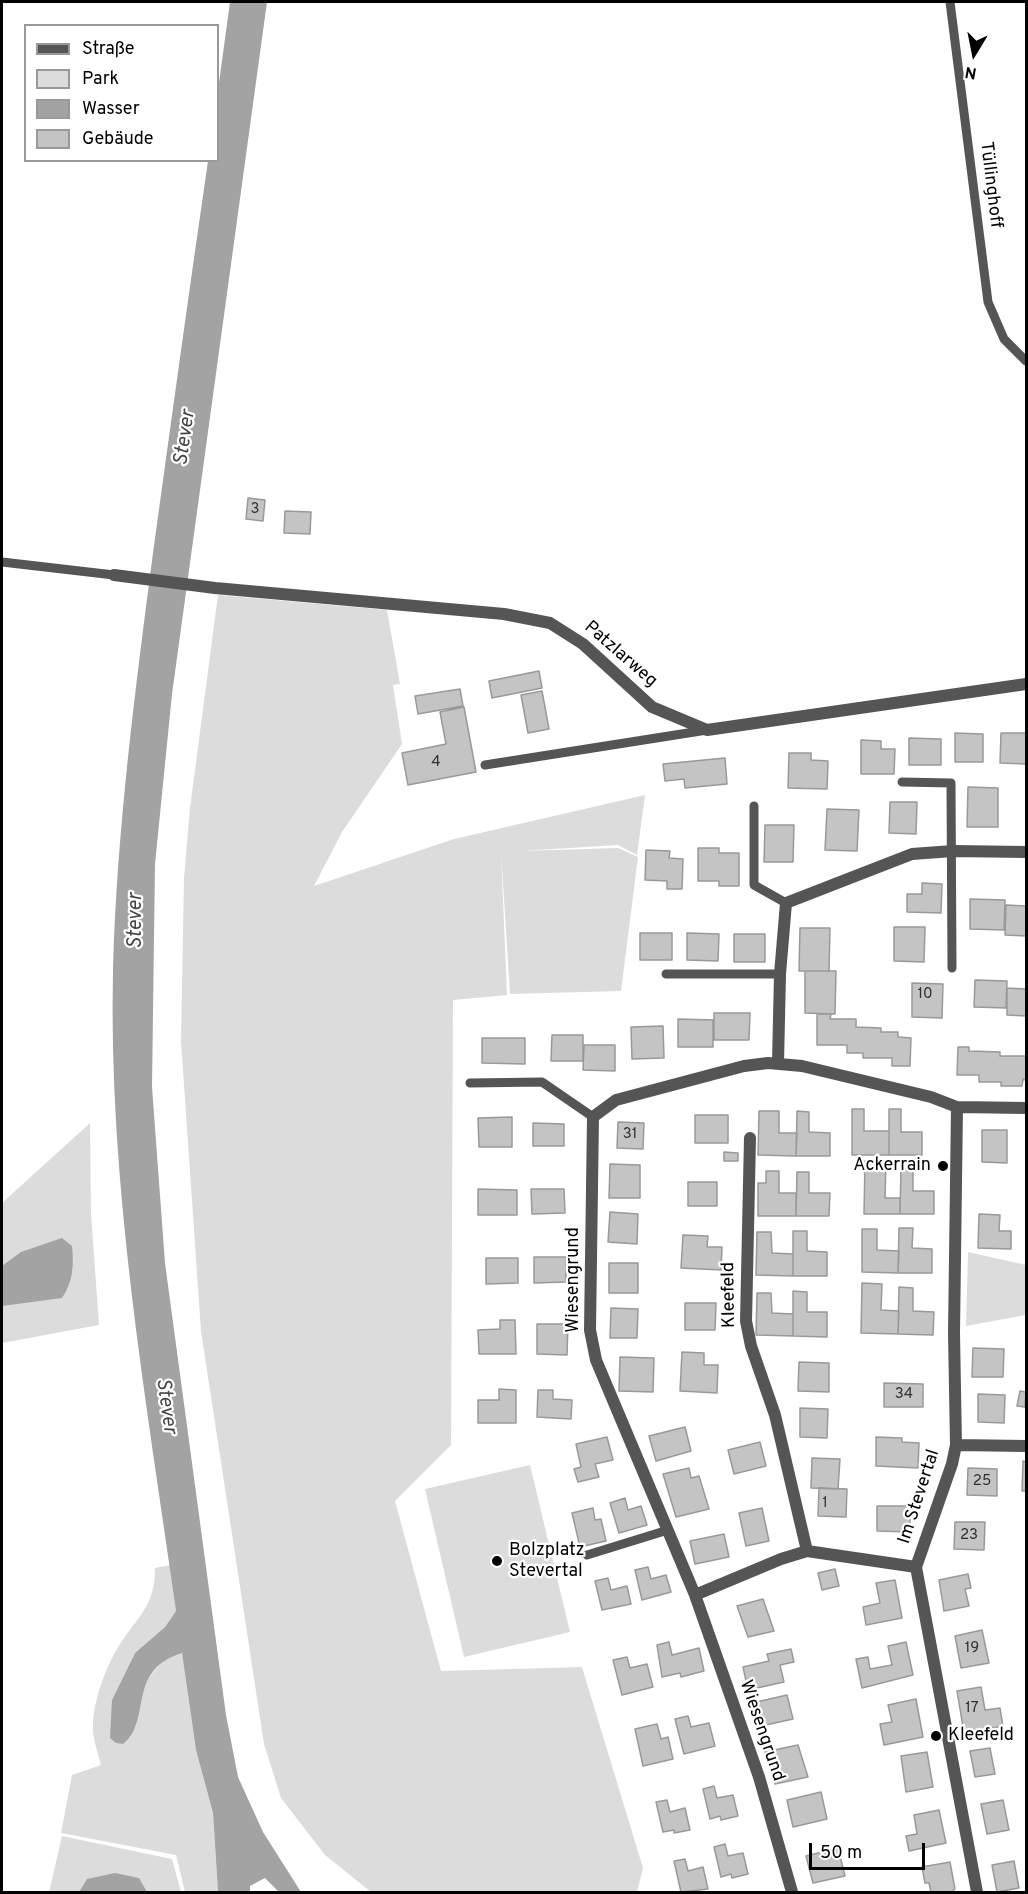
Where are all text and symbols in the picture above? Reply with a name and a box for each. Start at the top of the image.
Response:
legend [24,24,219,162]
north arrow [944,24,1004,84]
text: Straße [82,38,134,61]
text: N [963,61,978,83]
text: Park [82,68,119,91]
text: Wasser [82,98,140,121]
text: Gebäude [82,128,154,151]
street label: Tüllinghoff [974,140,1006,230]
water label: Stever [170,409,202,467]
house number: 3 [250,501,260,519]
street label: Patzlarweg [579,617,661,693]
house number: 4 [431,754,441,772]
water label: Stever [125,893,149,949]
house number: 10 [917,986,933,1004]
house number: 31 [623,1126,637,1144]
place label: Ackerrain [853,1155,931,1177]
marker: Ackerrain [936,1159,950,1173]
street label: Wiesengrund [563,1227,585,1333]
street label: Kleefeld [719,1262,741,1328]
water label: Stever [149,1377,181,1435]
house number: 34 [895,1386,913,1404]
street label: Im Stevertal [895,1447,945,1547]
house number: 25 [973,1473,991,1491]
house number: 1 [822,1495,828,1513]
house number: 23 [960,1527,978,1545]
place label: Bolzplatz Stevertal [509,1540,585,1582]
marker: Bolzplatz Stevertal [490,1554,504,1568]
house number: 19 [965,1640,979,1658]
street label: Wiesengrund [734,1678,788,1784]
house number: 17 [965,1700,979,1718]
place label: Kleefeld [948,1725,1014,1747]
marker: Kleefeld [929,1729,943,1743]
scale bar [812,1831,928,1869]
text: 50 m [820,1842,862,1865]

